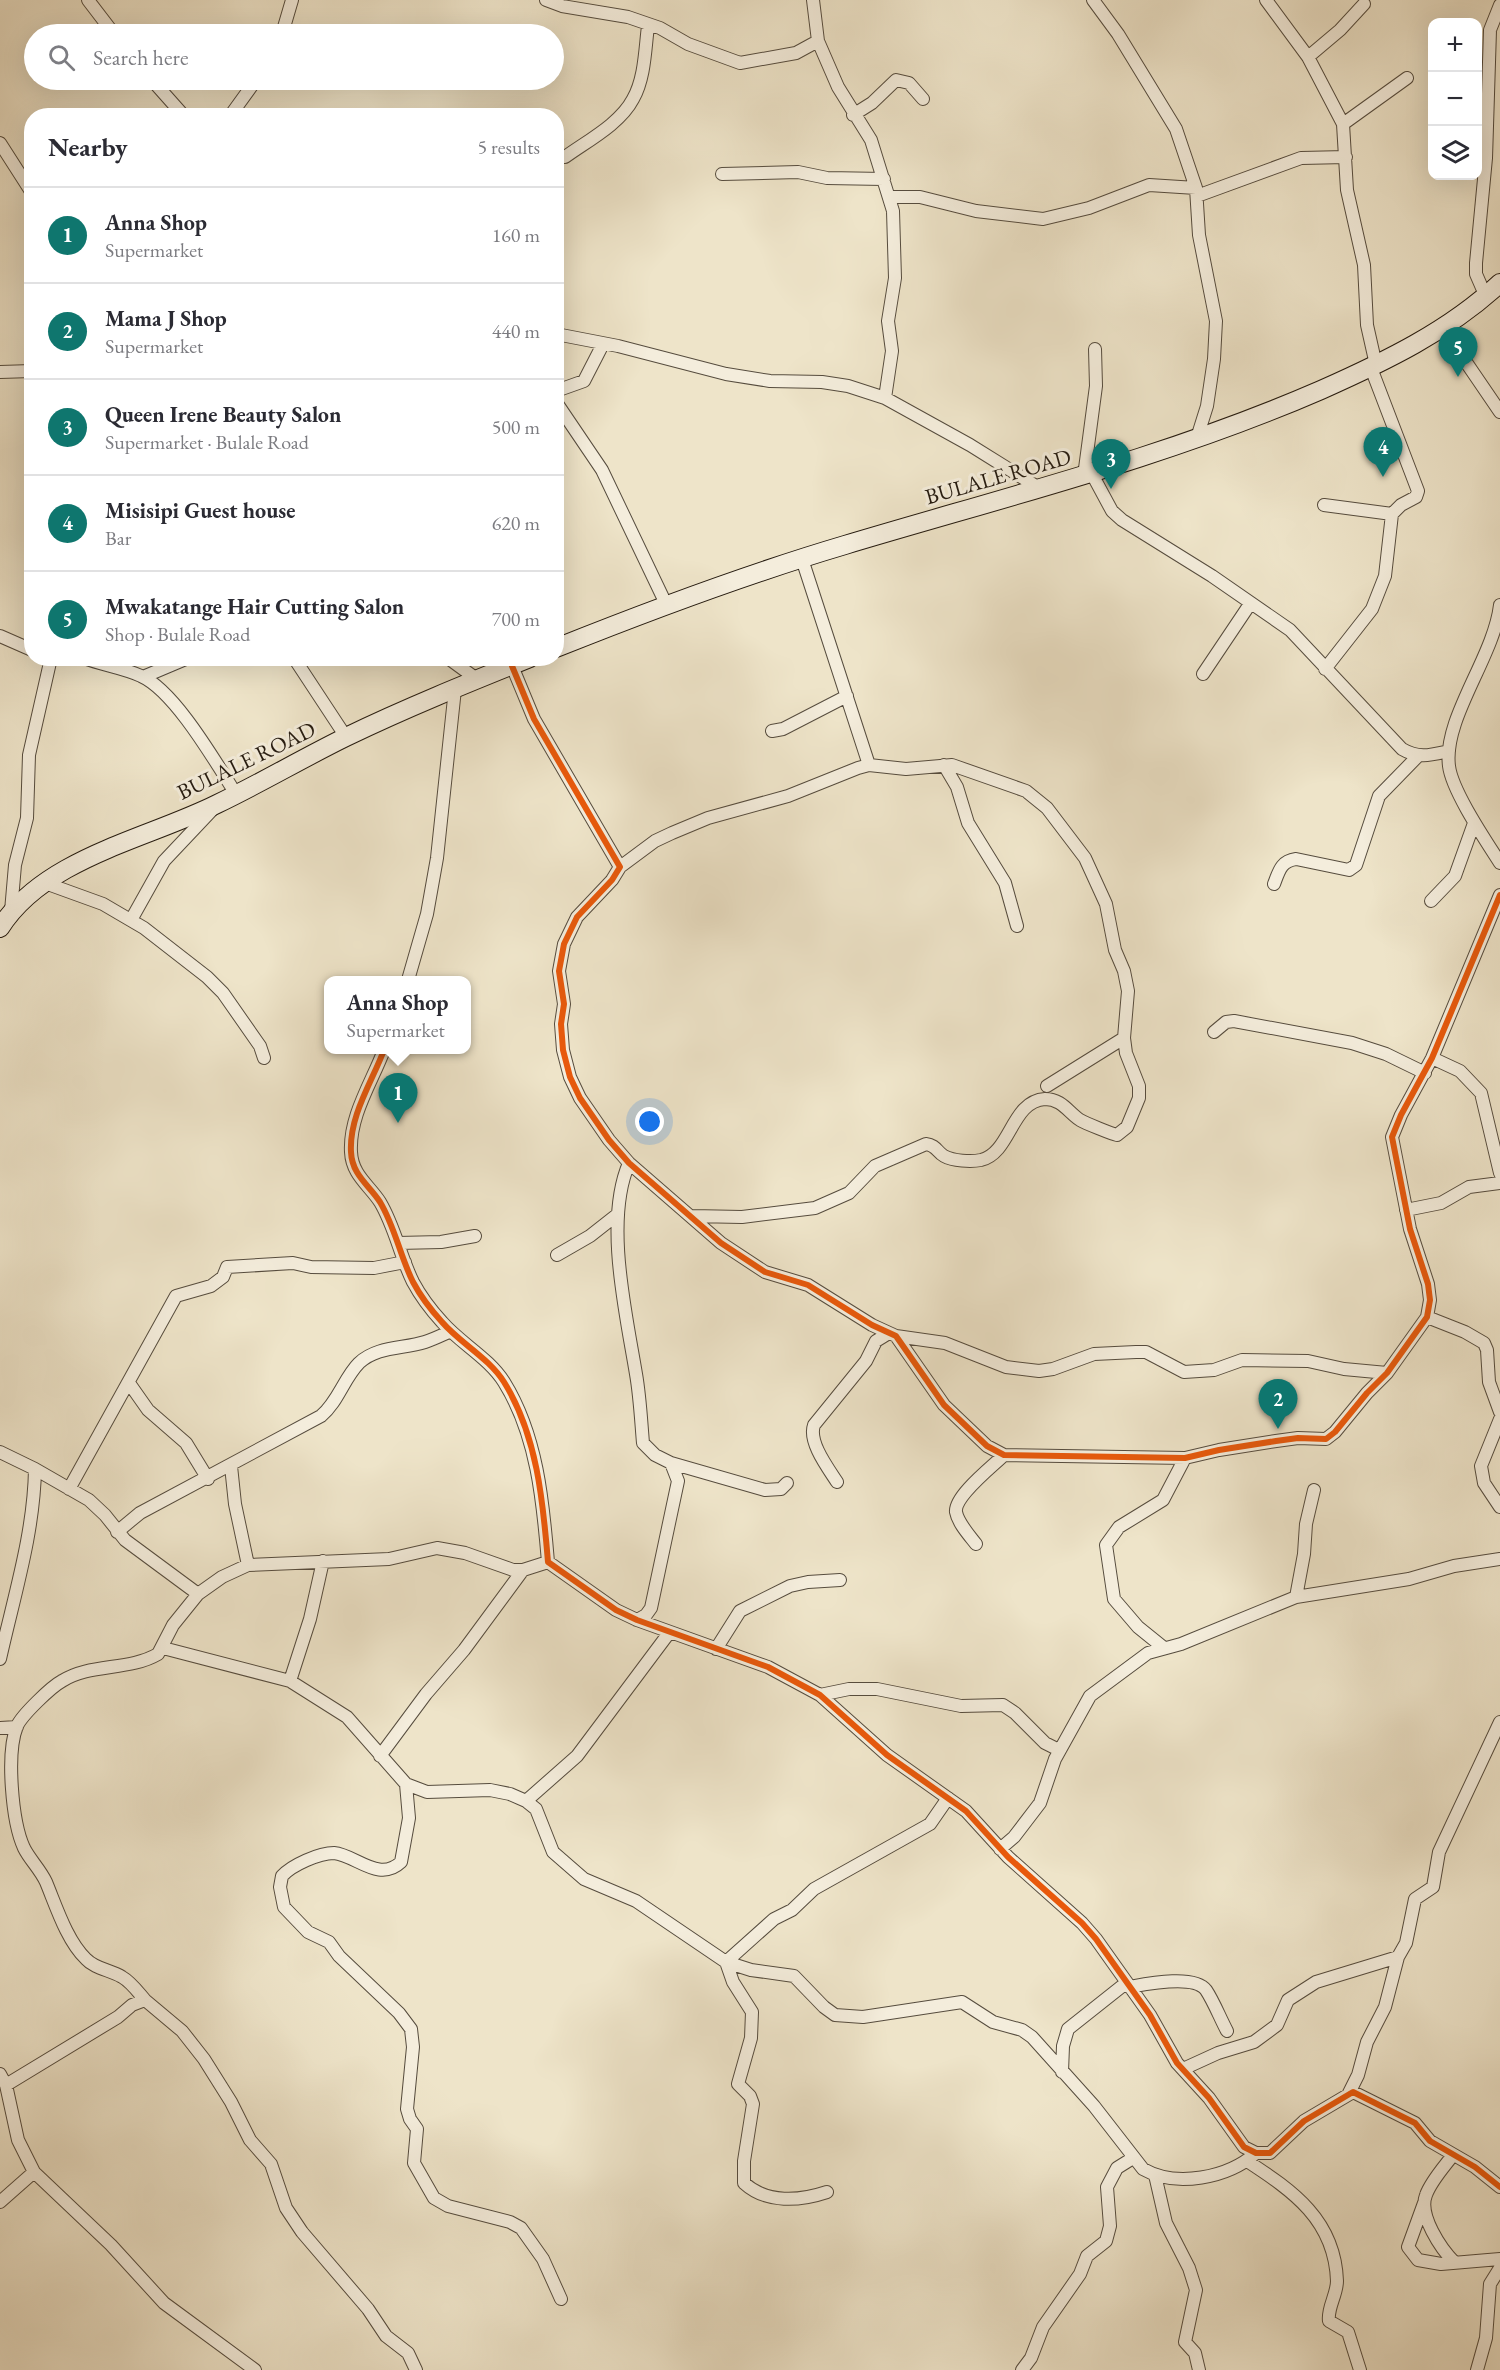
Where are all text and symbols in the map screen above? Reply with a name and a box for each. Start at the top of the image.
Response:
map controls [1428,18,1482,180]
button: + [1428,18,1482,72]
search box [24,24,564,90]
icon: search [45,41,78,74]
text: Search here [93,43,188,72]
button: − [1428,72,1482,126]
button: layers [1428,126,1482,180]
text: Nearby [48,130,128,164]
text: 5 results [477,134,540,160]
text: Anna Shop [105,208,207,237]
text: 1 [62,222,73,248]
text: 160 m [492,222,540,248]
text: Supermarket [105,237,203,263]
text: Mama J Shop [105,304,227,333]
text: 2 [62,318,73,344]
text: 440 m [492,318,540,344]
pin: 5 [1438,328,1478,377]
text: Supermarket [105,333,203,359]
text: Queen Irene Beauty Salon [105,400,341,429]
text: 3 [62,414,73,440]
text: 500 m [492,414,540,440]
pin: 4 [1364,428,1402,477]
text: Supermarket · Bulale Road [105,429,309,455]
pin: 3 [1092,440,1130,489]
street label: BULALE ROAD [922,442,1074,511]
text: Misisipi Guest house [105,496,295,525]
text: 4 [62,510,73,536]
text: 620 m [492,510,540,536]
text: Bar [105,525,131,551]
text: Mwakatange Hair Cutting Salon [105,592,404,621]
text: 5 [62,606,73,632]
text: 700 m [492,606,540,632]
text: Shop · Bulale Road [105,621,250,647]
street label: BULALE ROAD [172,714,320,806]
popup [324,976,471,1054]
text: Anna Shop [347,988,448,1017]
text: Supermarket [347,1017,445,1043]
pin: 1 [378,1074,418,1123]
your location [635,1107,664,1136]
pin: 2 [1258,1380,1298,1429]

